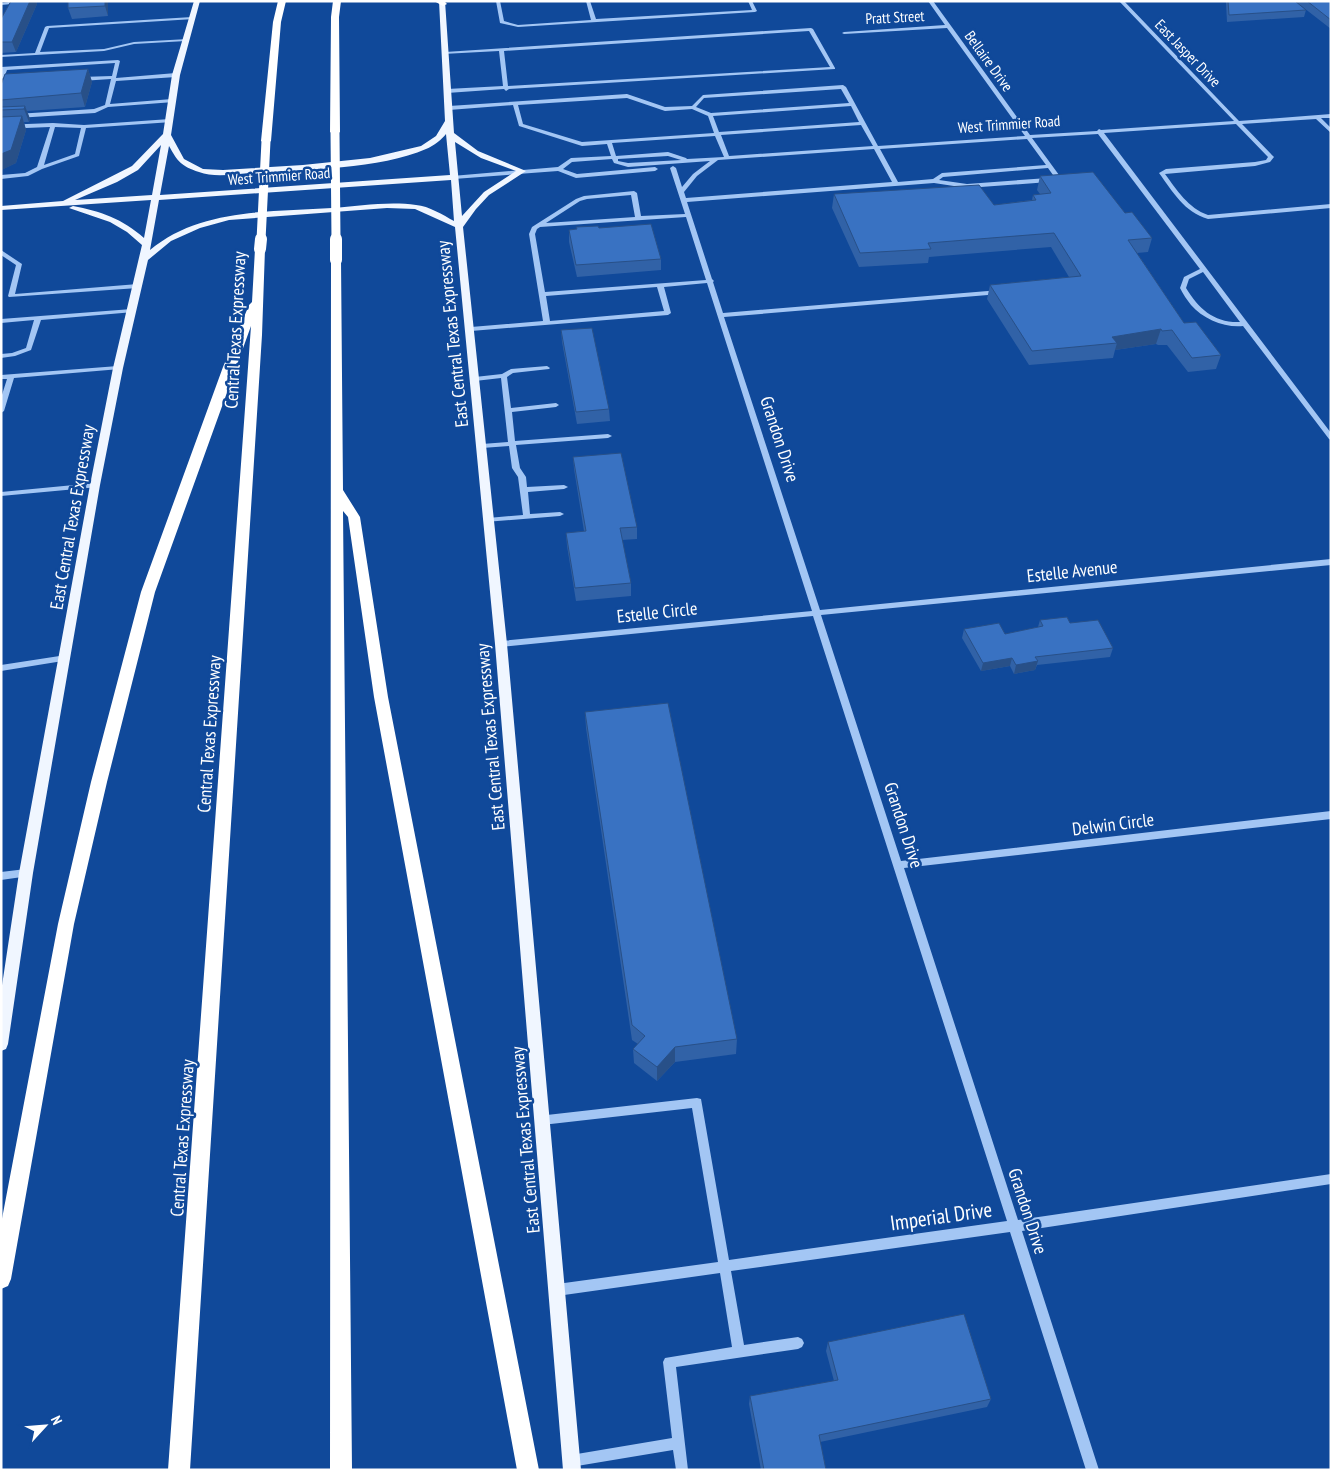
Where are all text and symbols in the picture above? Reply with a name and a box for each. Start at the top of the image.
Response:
street label: Pratt Street [865,6,925,28]
street label: East Jasper Drive [1151,15,1225,91]
street label: Bellaire Drive [961,27,1017,95]
street label: West Trimmier Road [957,111,1061,137]
street label: West Trimmier Road [227,163,331,189]
street label: East Central Texas Expressway [431,239,473,428]
street label: Central Texas Expressway [219,250,251,409]
street label: Grandon Drive [755,393,805,485]
street label: East Central Texas Expressway [44,423,100,611]
street label: Estelle Avenue [1026,555,1118,587]
street label: Estelle Circle [616,596,698,628]
street label: East Central Texas Expressway [470,642,510,831]
street label: Central Texas Expressway [192,654,226,813]
street label: Grandon Drive [879,779,929,871]
street label: Delwin Circle [1071,808,1155,840]
street label: East Central Texas Expressway [505,1045,545,1234]
street label: Central Texas Expressway [165,1058,199,1217]
street label: Grandon Drive [1003,1165,1053,1257]
street label: Imperial Drive [888,1195,994,1237]
north arrow [20,1401,70,1451]
text: N [47,1413,66,1428]

